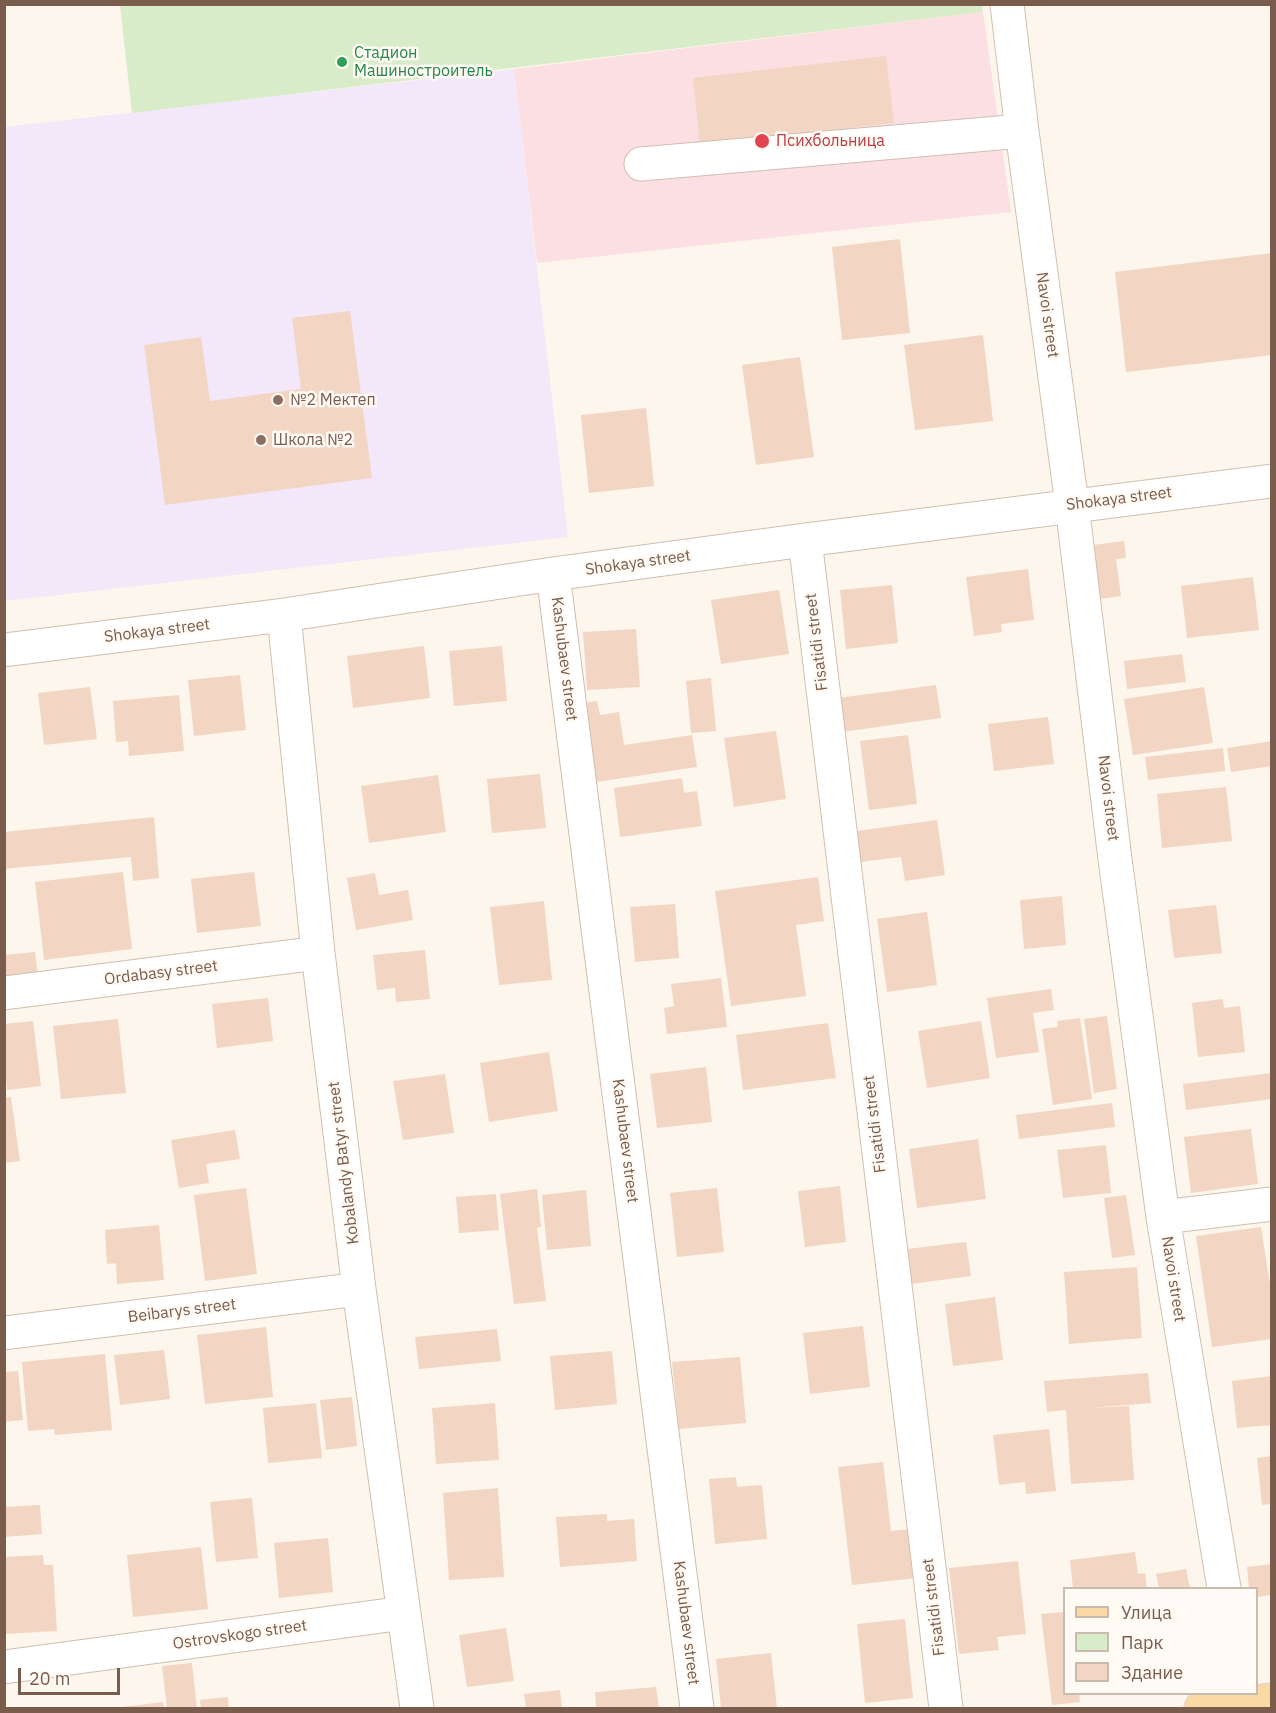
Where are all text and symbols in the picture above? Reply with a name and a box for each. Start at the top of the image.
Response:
place label: Стадион Машиностроитель [354,43,493,81]
marker: Стадион Машиностроитель [335,55,349,69]
place label: Психбольница [776,131,885,151]
marker: Психбольница [753,132,771,150]
street label: Navoi street [1031,271,1063,359]
place label: №2 Мектеп [290,390,376,410]
marker: №2 Мектеп [271,393,285,407]
place label: Школа №2 [273,430,353,450]
marker: Школа №2 [254,433,268,447]
street label: Shokaya street [1065,483,1173,515]
street label: Shokaya street [584,546,692,580]
street label: Fisatidi street [801,592,833,692]
street label: Kashubaev street [547,596,581,722]
street label: Shokaya street [103,615,211,647]
street label: Navoi street [1093,754,1123,842]
street label: Ordabasy street [103,957,219,989]
street label: Fisatidi street [859,1074,891,1174]
street label: Kashubaev street [608,1078,642,1204]
street label: Kobalandy Batyr street [324,1080,364,1246]
street label: Navoi street [1157,1235,1189,1323]
street label: Beibarys street [127,1295,237,1327]
street label: Fisatidi street [918,1557,950,1657]
street label: Kashubaev street [669,1560,703,1686]
legend [1063,1587,1258,1695]
text: Улица [1121,1601,1172,1624]
street label: Ostrovskogo street [172,1616,308,1654]
text: Парк [1121,1631,1163,1654]
scale bar [21,1656,123,1694]
text: Здание [1121,1661,1183,1684]
text: 20 m [29,1667,71,1690]

